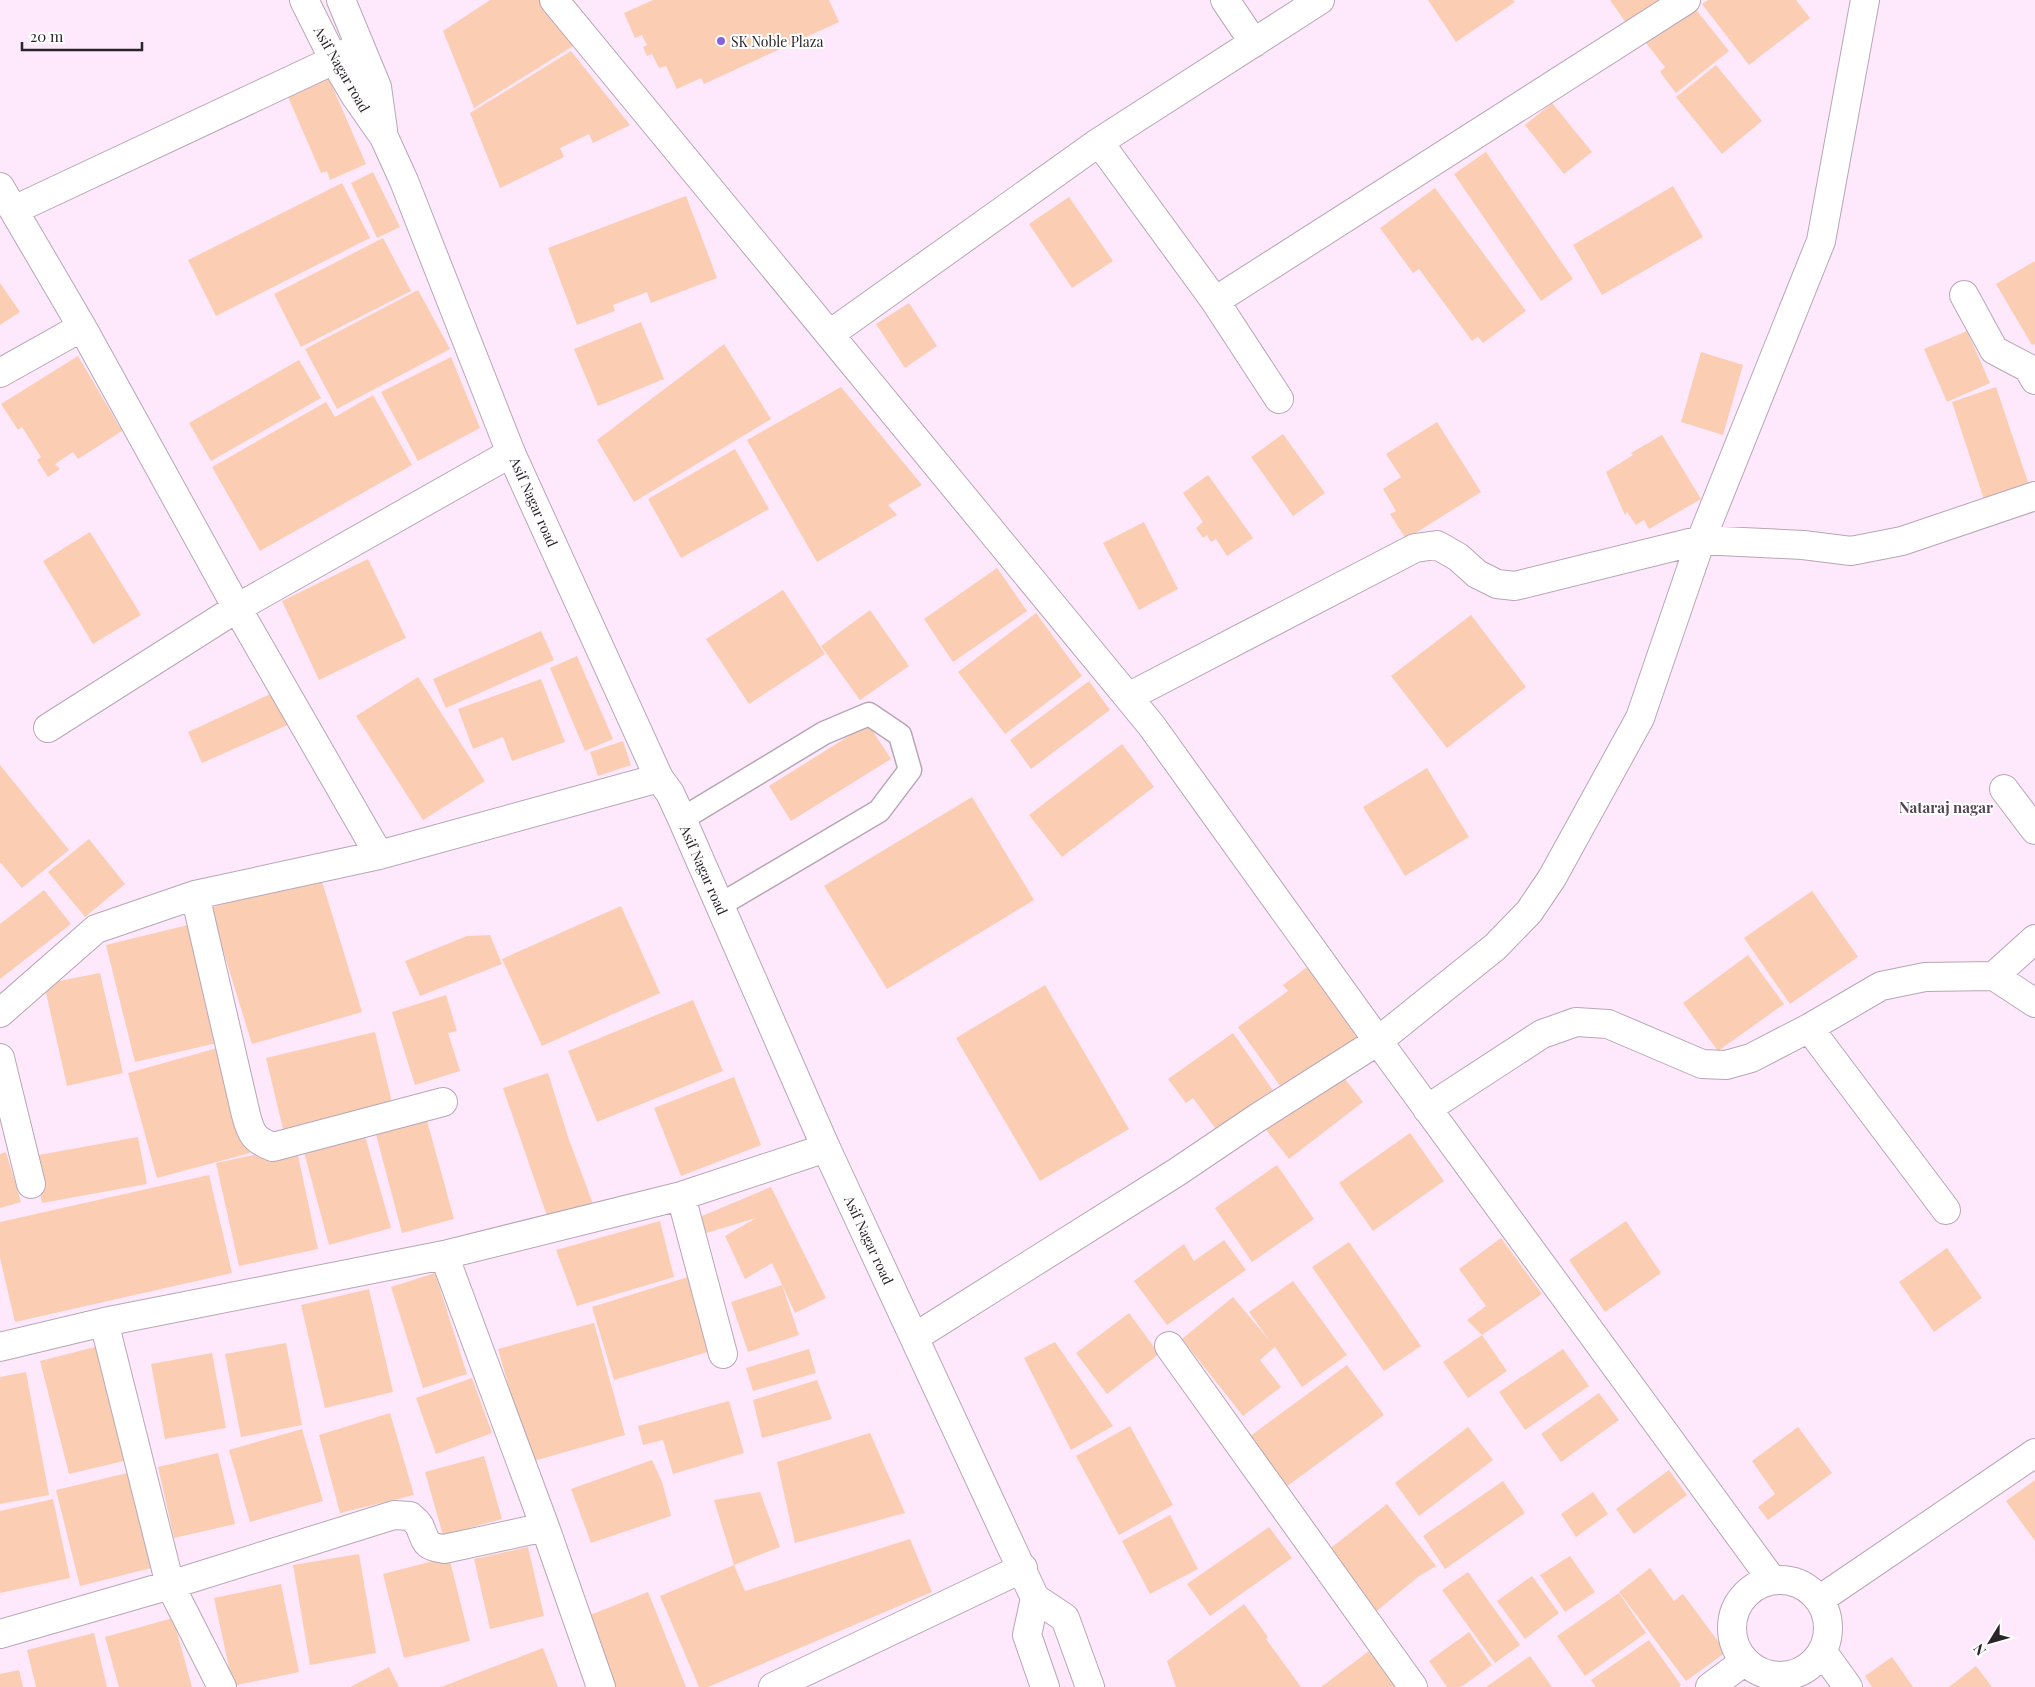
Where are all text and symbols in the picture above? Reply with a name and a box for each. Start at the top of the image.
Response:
scale bar [22,20,142,52]
street label: Asif Nagar road [309,22,374,115]
text: 20 m [30,26,64,46]
place label: SK Noble Plaza [731,32,823,51]
marker: SK Noble Plaza [715,35,727,47]
street label: Asif Nagar road [505,453,562,550]
district label: Nataraj nagar [1899,797,1993,817]
street label: Asif Nagar road [675,821,732,918]
street label: Asif Nagar road [840,1191,898,1288]
north arrow [1965,1617,2015,1667]
text: N [1969,1640,1990,1660]

